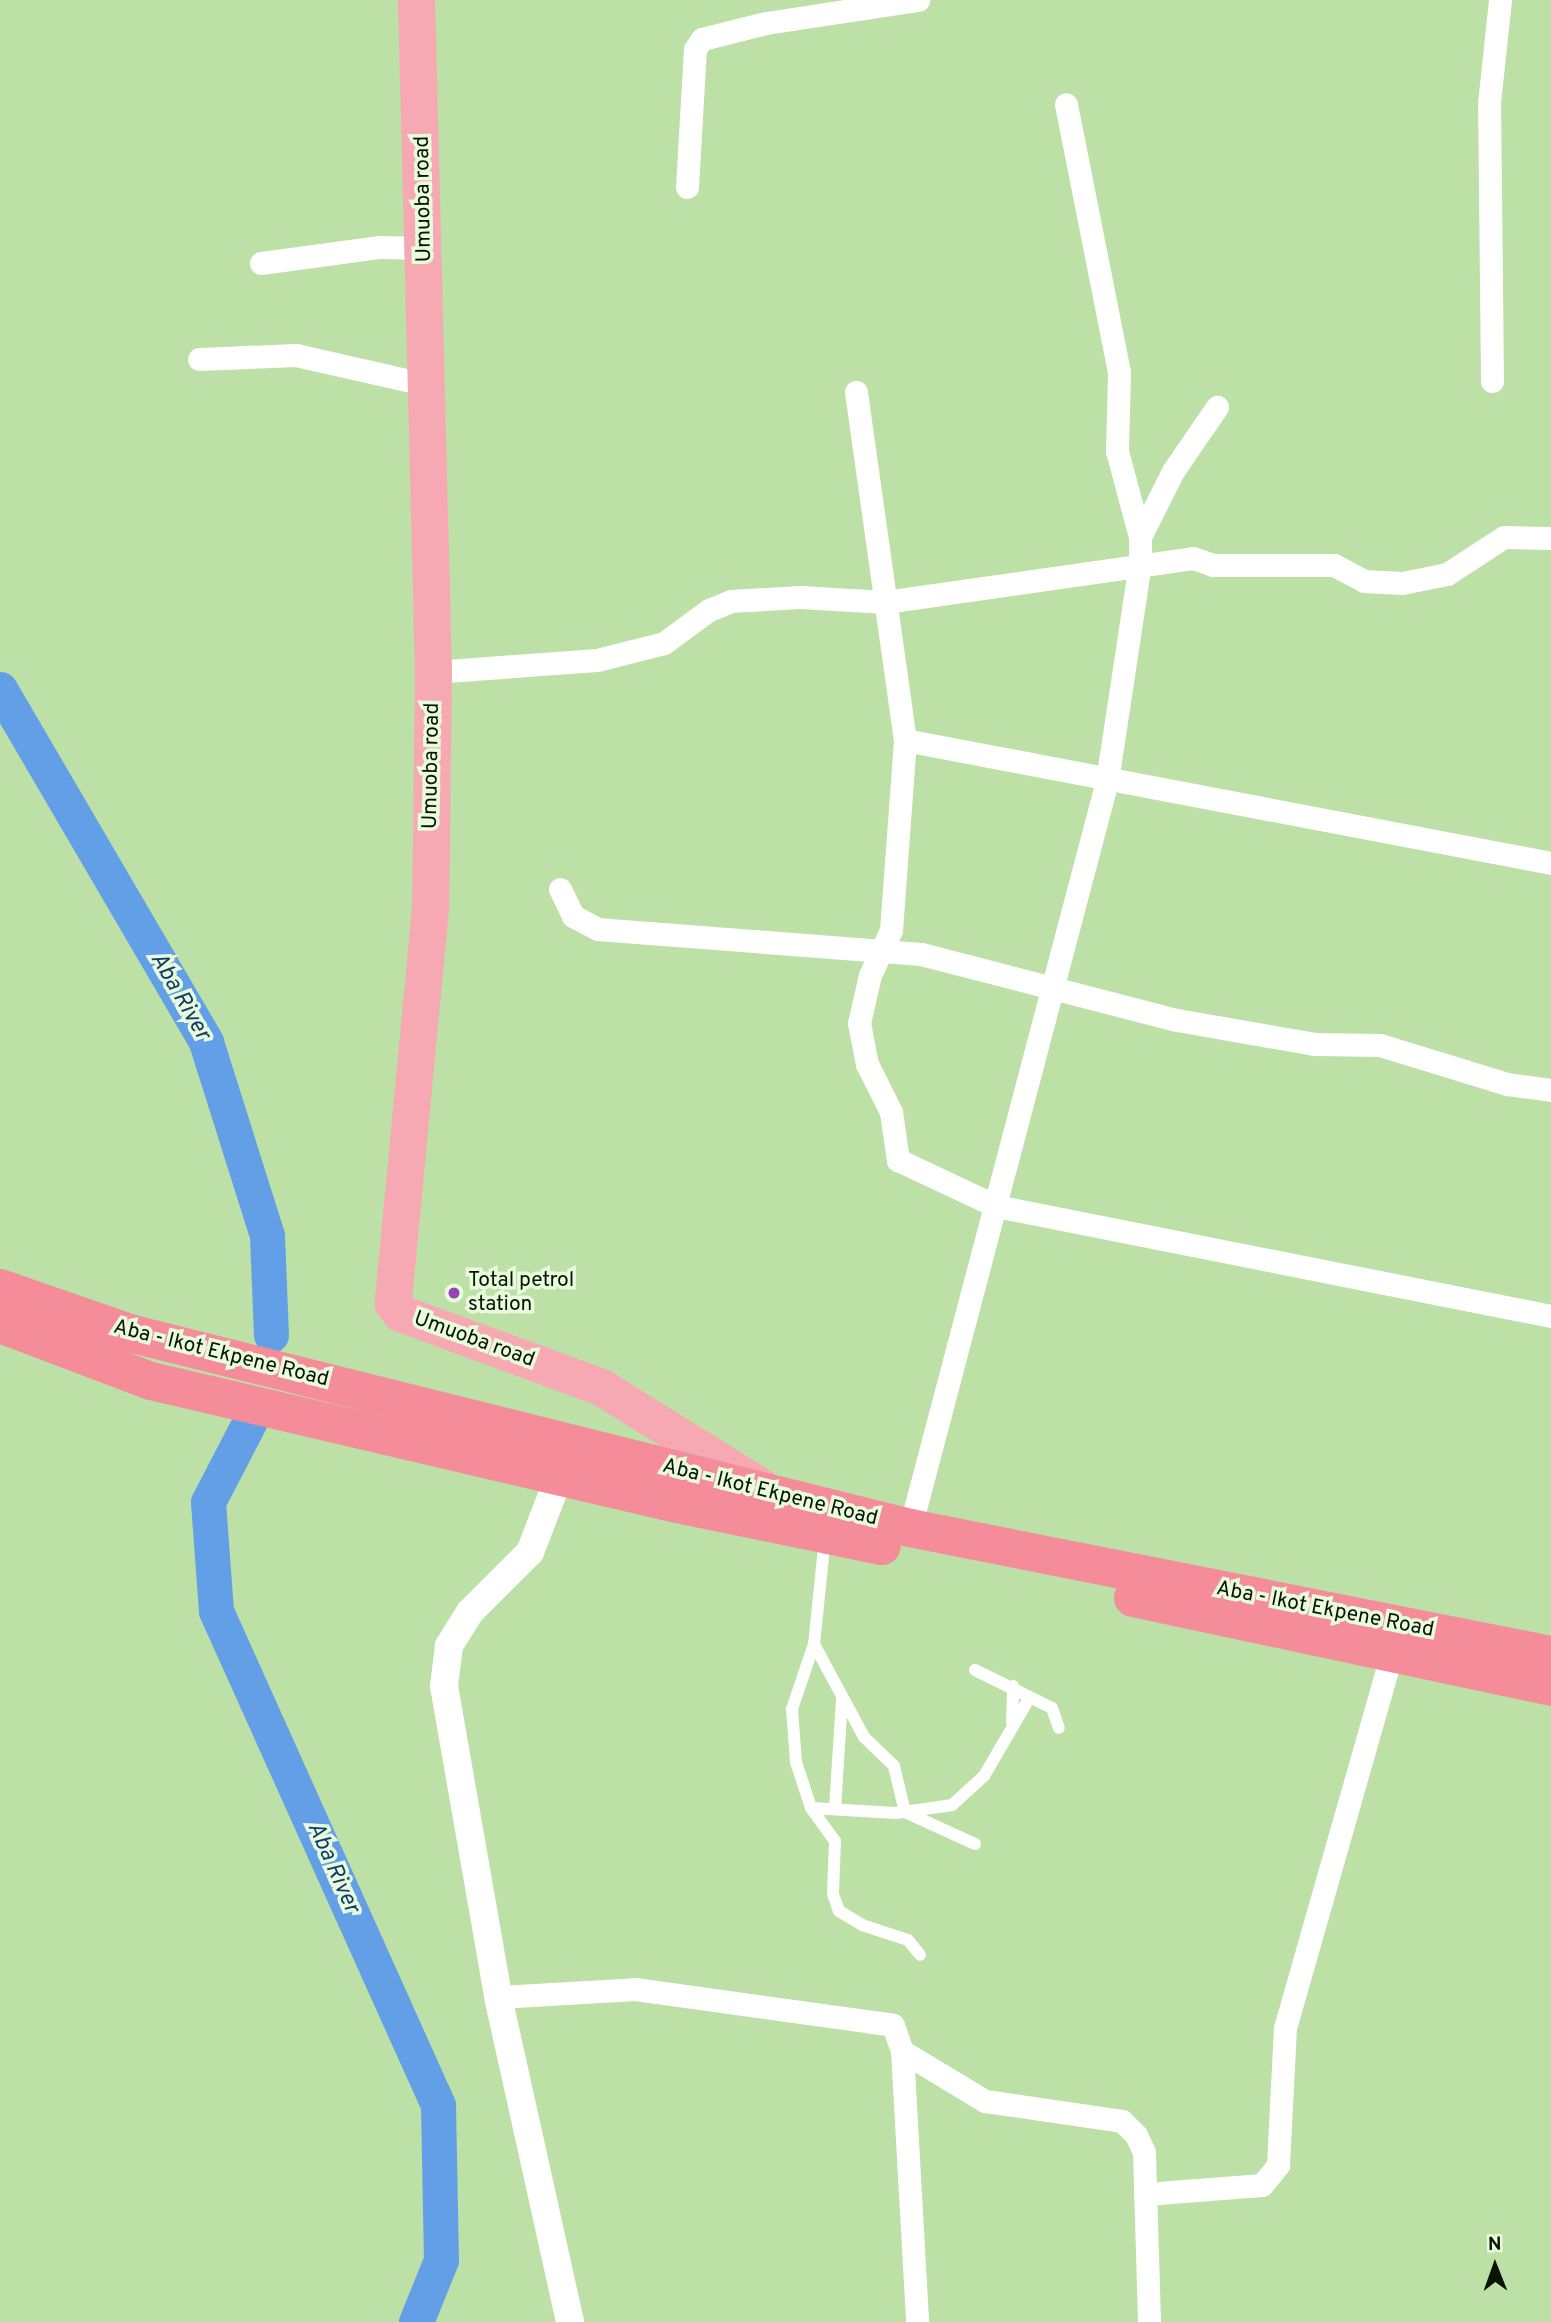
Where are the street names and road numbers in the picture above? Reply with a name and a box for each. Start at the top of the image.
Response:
street label: Umuoba road [410,135,438,263]
street label: Umuoba road [418,702,446,830]
street label: Umuoba road [410,1307,538,1373]
street label: Aba - Ikot Ekpene Road [111,1315,331,1393]
street label: Aba - Ikot Ekpene Road [660,1454,880,1532]
street label: Aba - Ikot Ekpene Road [1214,1577,1436,1643]

